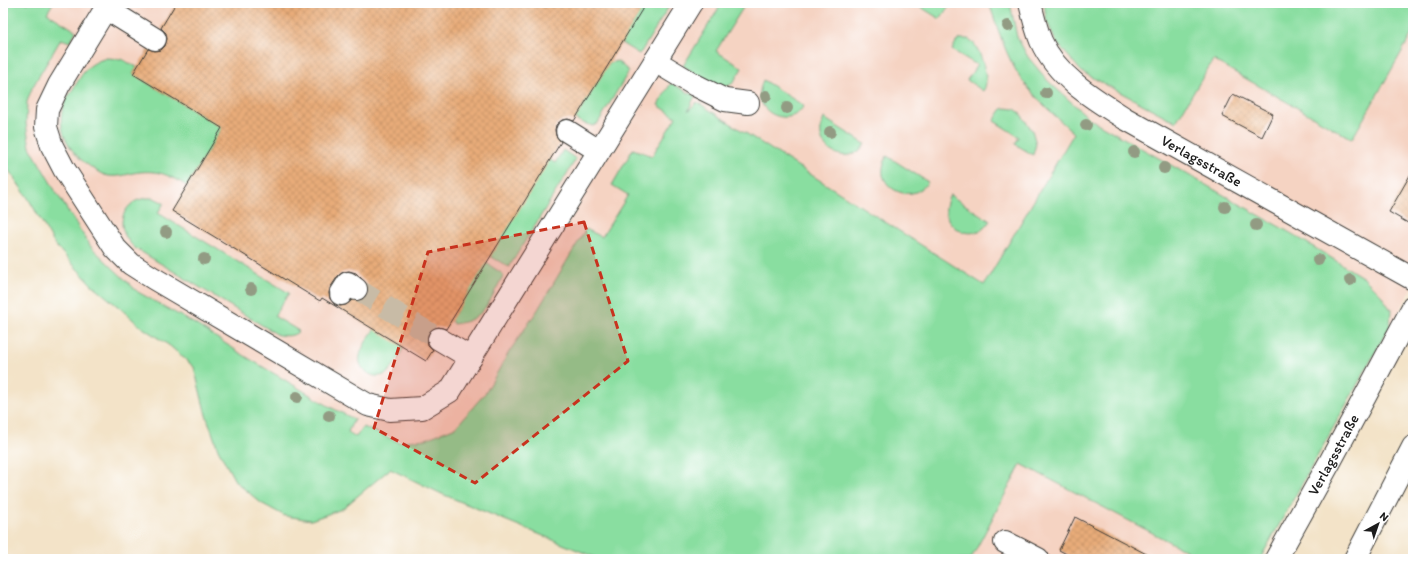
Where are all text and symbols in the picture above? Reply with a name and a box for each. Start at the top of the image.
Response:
street label: Verlagsstraße [1158,131,1245,191]
street label: Verlagsstraße [1304,411,1363,499]
north arrow [1358,504,1398,544]
text: N [1377,509,1391,524]

